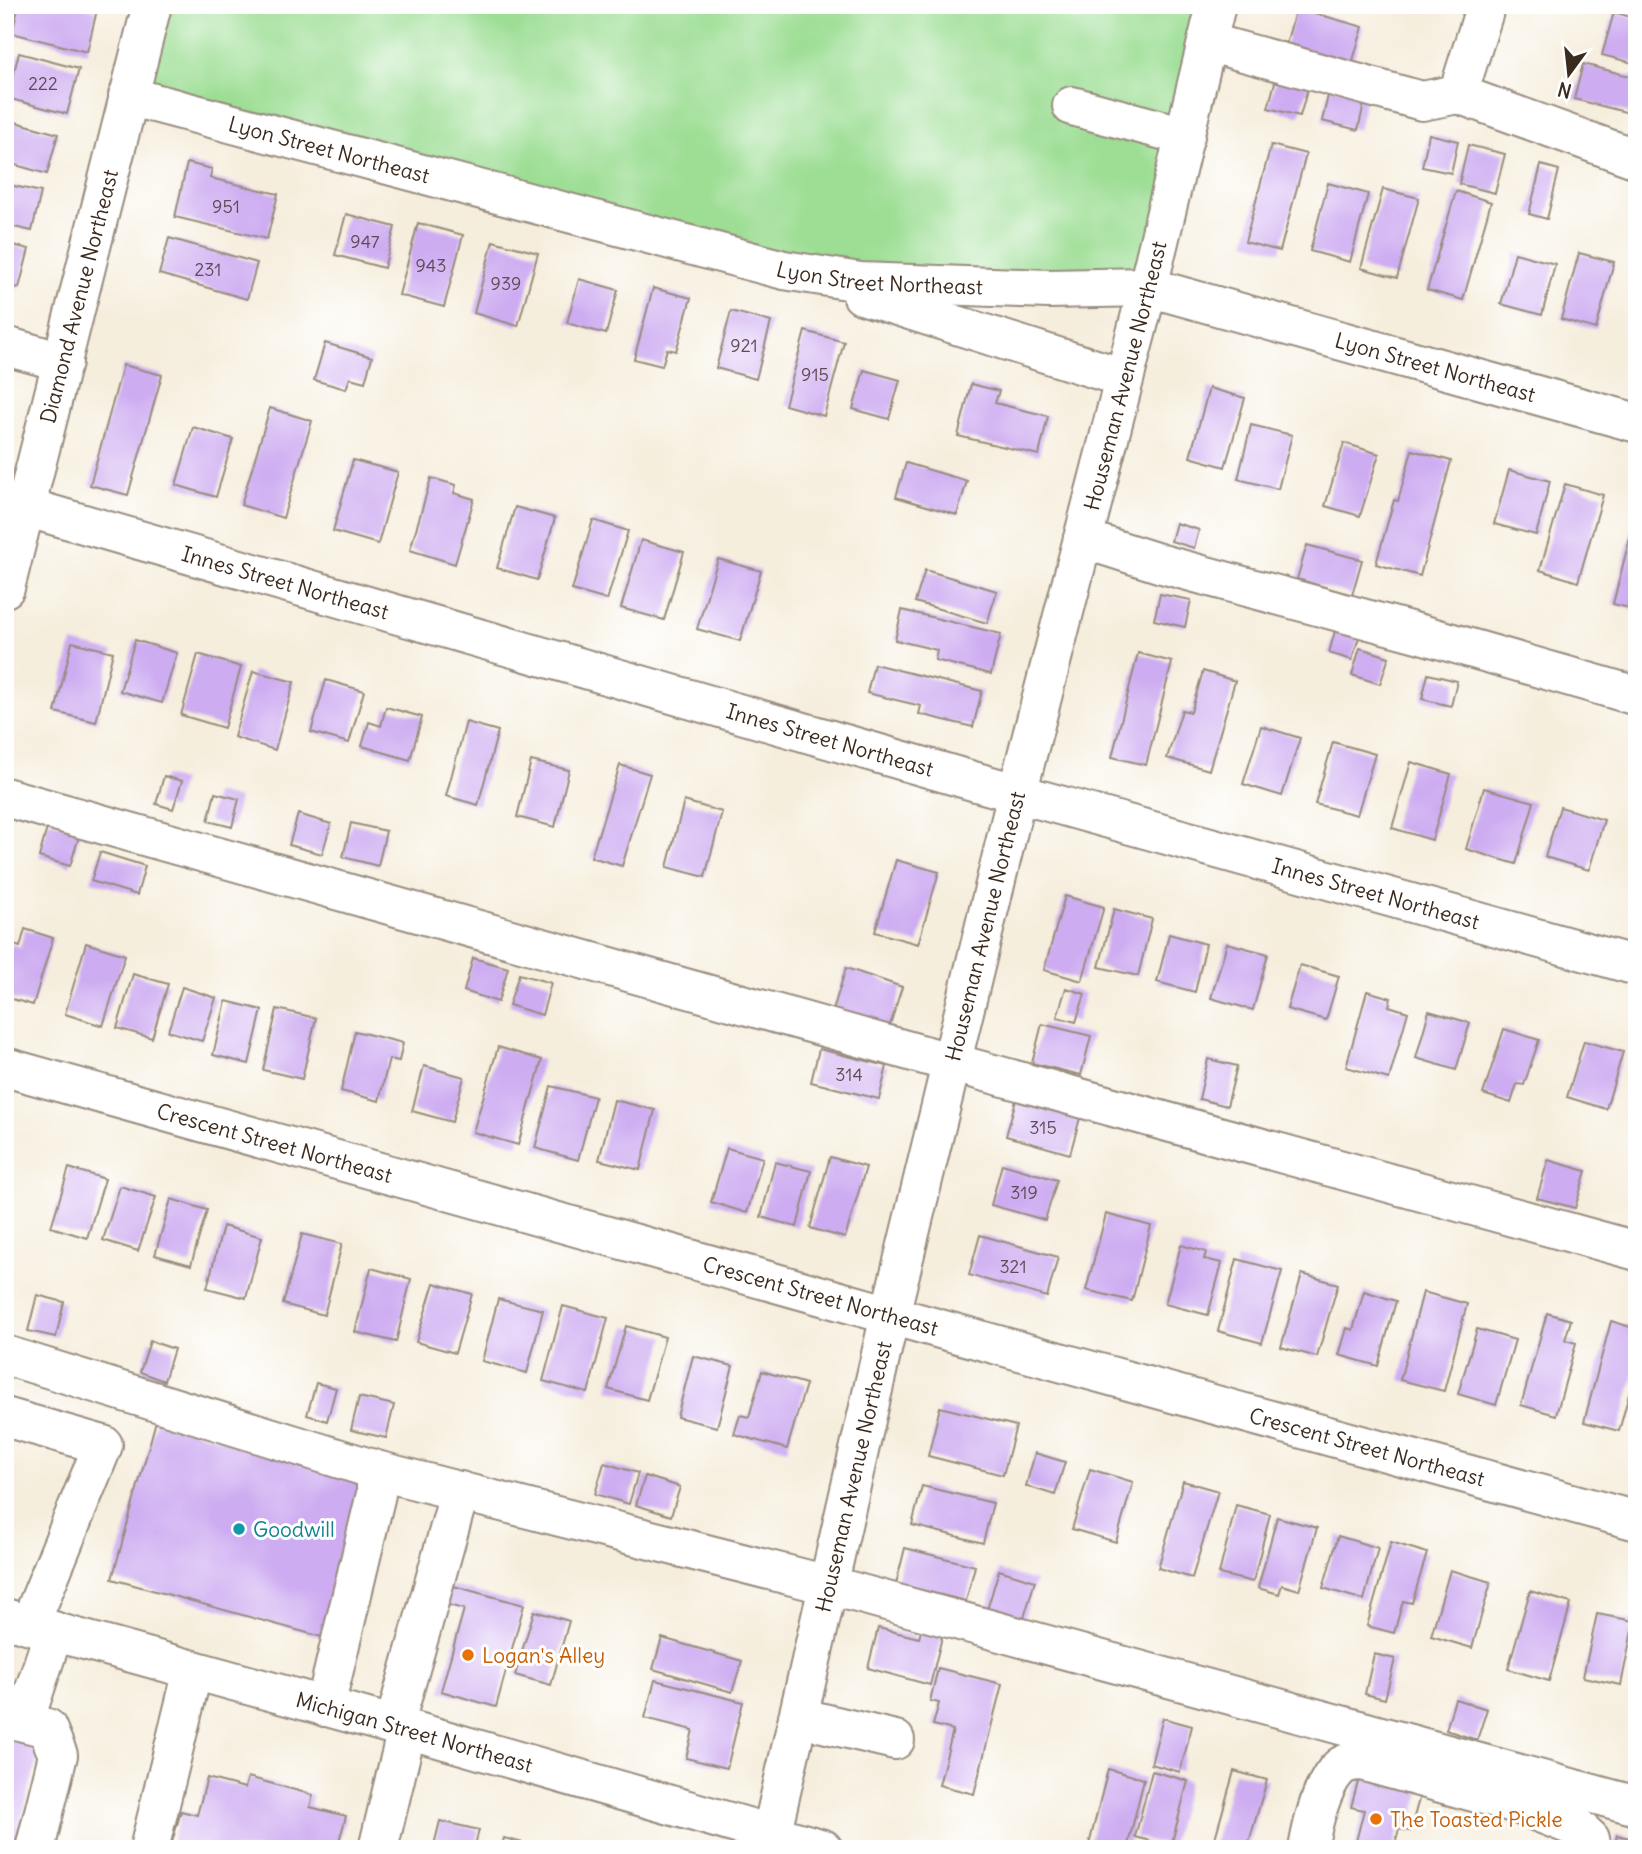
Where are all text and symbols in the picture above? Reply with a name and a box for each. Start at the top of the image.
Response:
north arrow [1534,38,1604,108]
house number: 222 [28,72,58,95]
text: N [1555,77,1574,104]
street label: Lyon Street Northeast [226,110,433,189]
street label: Diamond Avenue Northeast [34,166,124,426]
house number: 951 [212,195,240,218]
house number: 947 [350,230,380,253]
street label: Houseman Avenue Northeast [1077,238,1172,513]
house number: 943 [416,254,446,277]
street label: Lyon Street Northeast [774,255,983,300]
house number: 231 [194,258,222,281]
house number: 939 [491,272,521,295]
street label: Lyon Street Northeast [1332,326,1539,408]
house number: 921 [730,334,758,357]
house number: 915 [801,363,829,386]
street label: Innes Street Northeast [179,540,392,625]
street label: Innes Street Northeast [723,697,937,782]
street label: Houseman Avenue Northeast [939,788,1031,1064]
street label: Innes Street Northeast [1269,852,1483,935]
house number: 314 [835,1063,863,1086]
street label: Crescent Street Northeast [154,1097,395,1188]
house number: 315 [1029,1116,1057,1139]
house number: 319 [1010,1181,1038,1204]
street label: Crescent Street Northeast [700,1250,941,1341]
house number: 321 [999,1255,1027,1278]
street label: Houseman Avenue Northeast [809,1339,897,1615]
street label: Crescent Street Northeast [1246,1401,1488,1492]
place label: Goodwill [253,1516,335,1543]
marker: Goodwill [231,1521,247,1537]
place label: Logan's Alley [482,1642,605,1669]
marker: Logan's Alley [460,1647,476,1663]
street label: Michigan Street Northeast [293,1685,536,1778]
place label: The Toasted Pickle [1390,1806,1563,1833]
marker: The Toasted Pickle [1368,1811,1384,1827]

